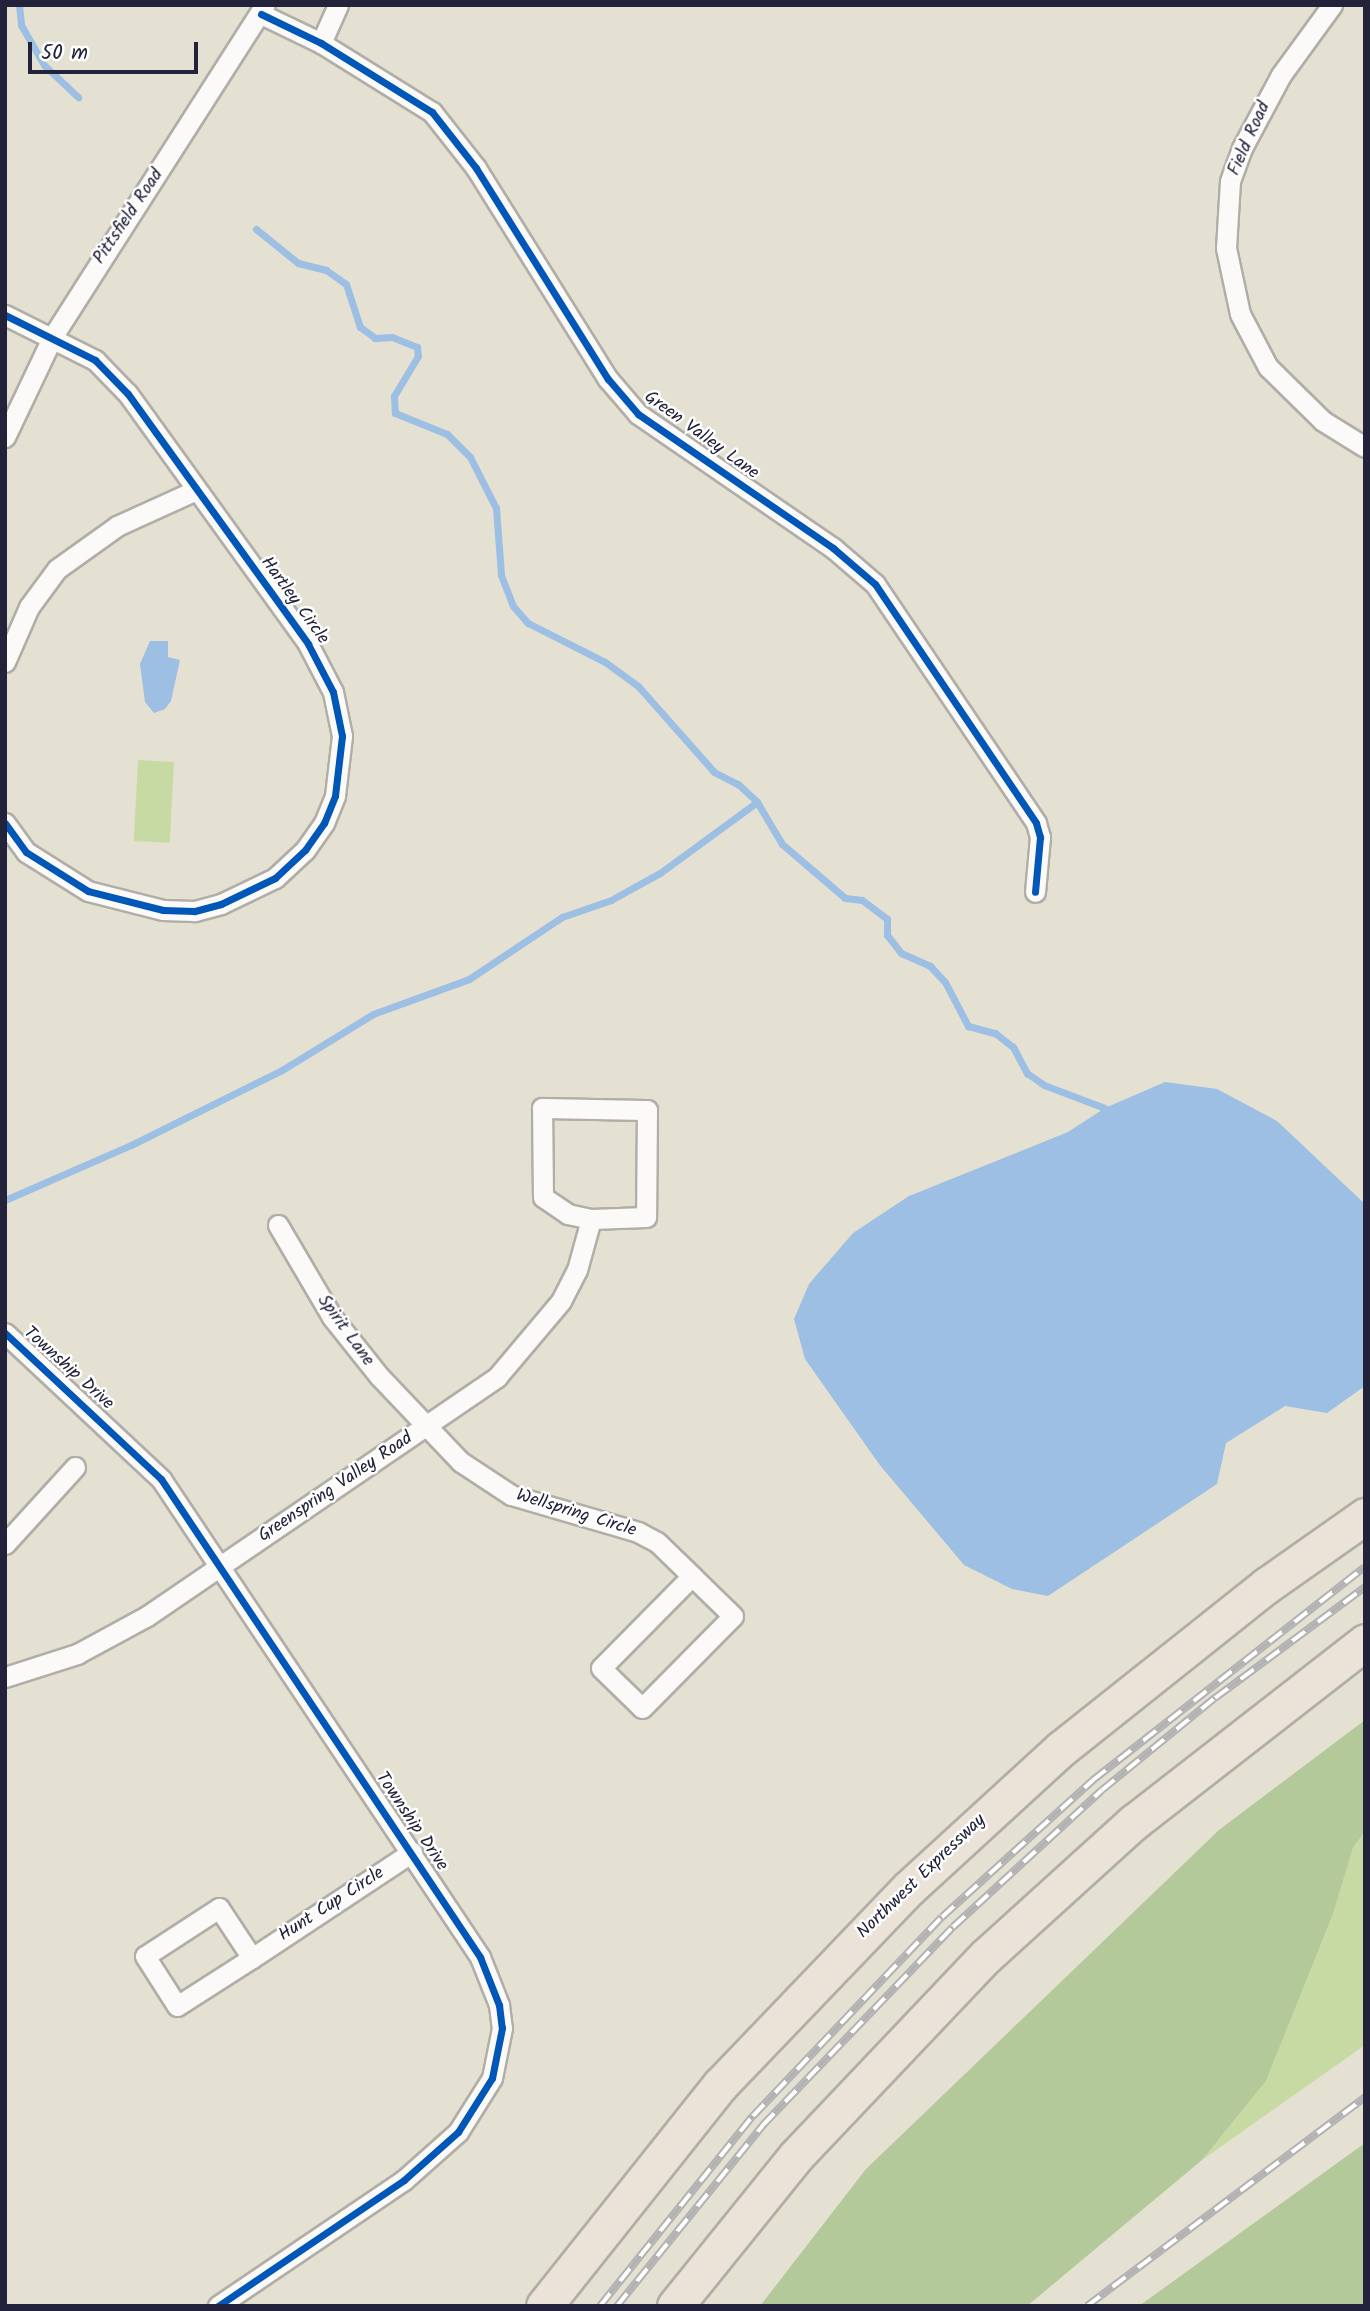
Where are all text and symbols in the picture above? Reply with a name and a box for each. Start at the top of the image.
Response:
scale bar [32,28,201,72]
text: 50 m [41,37,88,70]
street label: Field Road [1224,99,1276,179]
street label: Pittsfield Road [89,165,169,269]
street label: Green Valley Lane [639,387,763,485]
street label: Hartley Circle [255,553,333,649]
street label: Spirit Lane [312,1291,378,1371]
street label: Township Drive [18,1323,118,1415]
street label: Greenspring Valley Road [255,1428,417,1548]
street label: Wellspring Circle [513,1485,639,1543]
street label: Township Drive [370,1769,452,1875]
street label: Northwest Expressway [853,1810,991,1944]
street label: Hunt Cup Circle [275,1863,389,1947]

